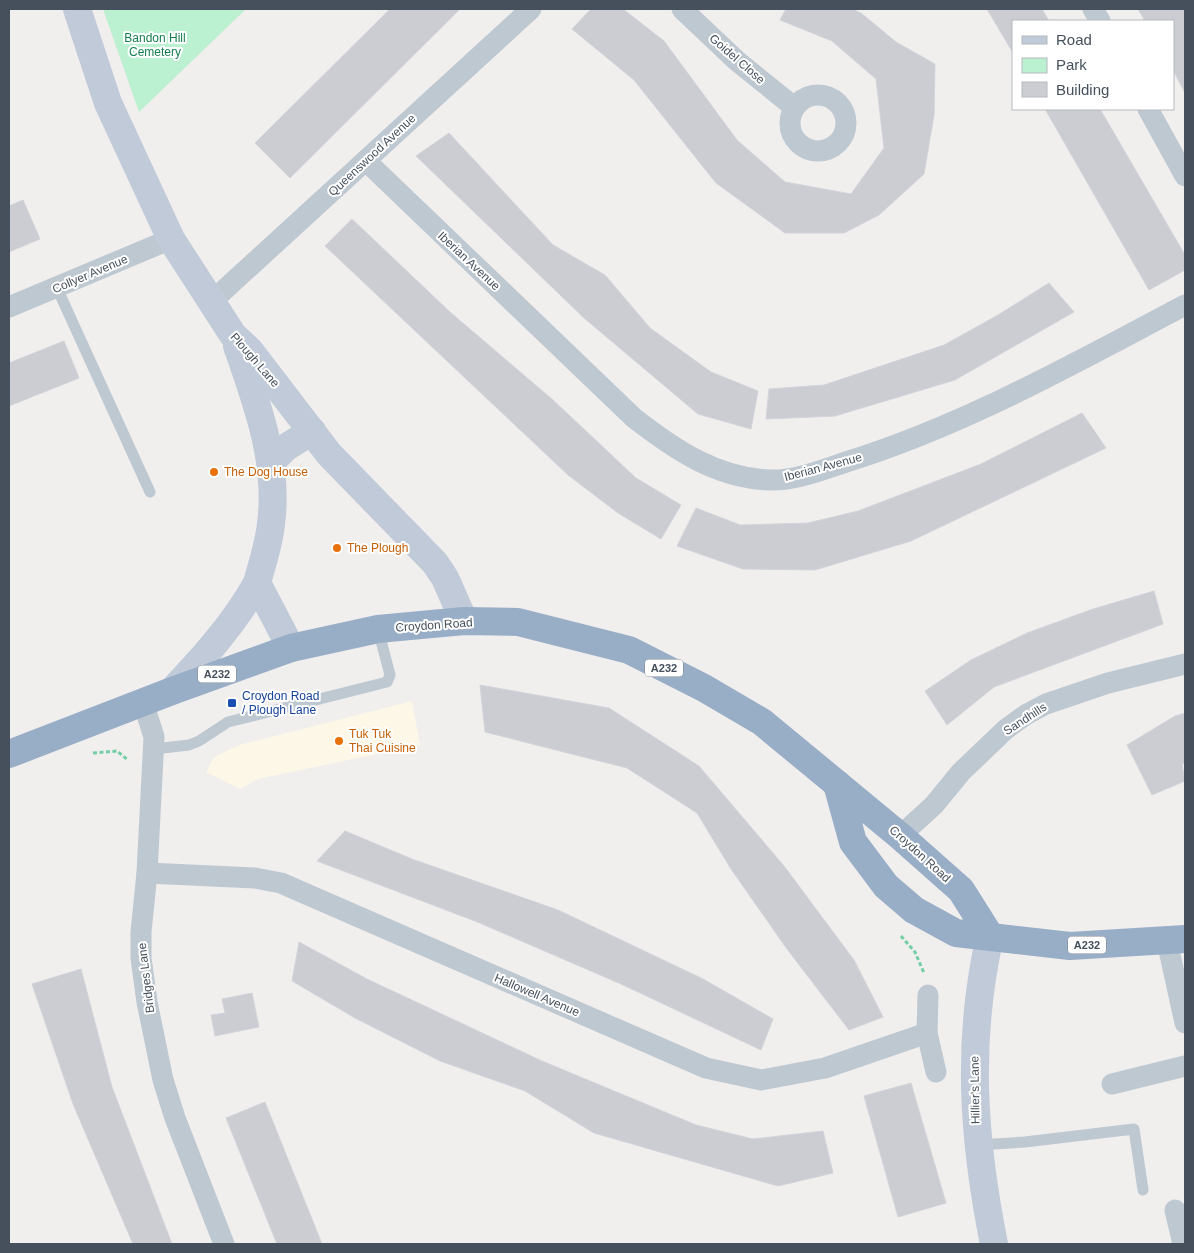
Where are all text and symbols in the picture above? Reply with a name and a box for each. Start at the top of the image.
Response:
legend [1012,20,1174,110]
park label: Bandon Hill Cemetery [124,31,186,59]
street label: Goidel Close [706,31,768,87]
text: Road [1056,31,1092,48]
text: Park [1056,56,1087,73]
text: Building [1056,81,1109,98]
street label: Queenswood Avenue [326,111,419,199]
street label: Iberian Avenue [435,229,503,294]
street label: Collyer Avenue [50,252,130,296]
street label: Plough Lane [228,330,283,390]
street label: Iberian Avenue [783,450,864,484]
place label: The Dog House [224,465,308,479]
marker: The Dog House [208,466,220,478]
place label: The Plough [347,541,408,555]
marker: The Plough [331,542,343,554]
street label: Croydon Road [395,615,473,635]
road number: A232 [645,660,683,676]
road number: A232 [198,666,236,682]
place label: Croydon Road / Plough Lane [242,689,319,717]
marker: Croydon Road / Plough Lane [226,697,238,709]
street label: Sandhills [1001,700,1049,738]
place label: Tuk Tuk Thai Cuisine [349,727,416,755]
marker: Tuk Tuk Thai Cuisine [333,735,345,747]
street label: Croydon Road [887,823,953,885]
road number: A232 [1068,936,1106,954]
street label: Bridges Lane [135,942,157,1014]
street label: Hallowell Avenue [492,971,582,1019]
street label: Hillier's Lane [967,1055,983,1124]

